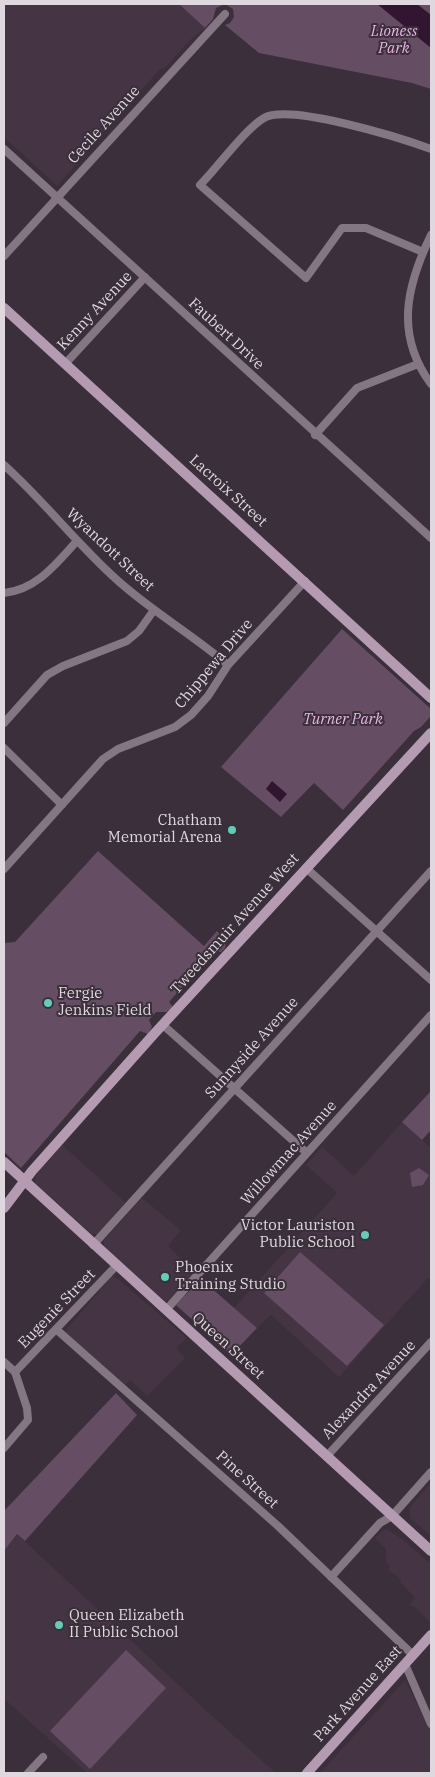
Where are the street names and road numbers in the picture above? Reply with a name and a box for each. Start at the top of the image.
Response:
street label: Cecile Avenue [64,82,144,168]
street label: Kenny Avenue [54,268,136,354]
street label: Faubert Drive [184,294,268,374]
street label: Lacroix Street [185,451,271,531]
street label: Wyandott Street [62,505,158,595]
street label: Chippewa Drive [171,616,257,712]
street label: Tweedsmuir Avenue West [167,850,303,998]
street label: Sunnyside Avenue [202,994,302,1102]
street label: Willowmac Avenue [237,1097,341,1209]
street label: Eugenie Street [15,1266,99,1352]
street label: Queen Street [188,1309,268,1383]
street label: Alexandra Avenue [318,1337,420,1443]
street label: Pine Street [212,1447,282,1513]
street label: Park Avenue East [310,1642,406,1746]

